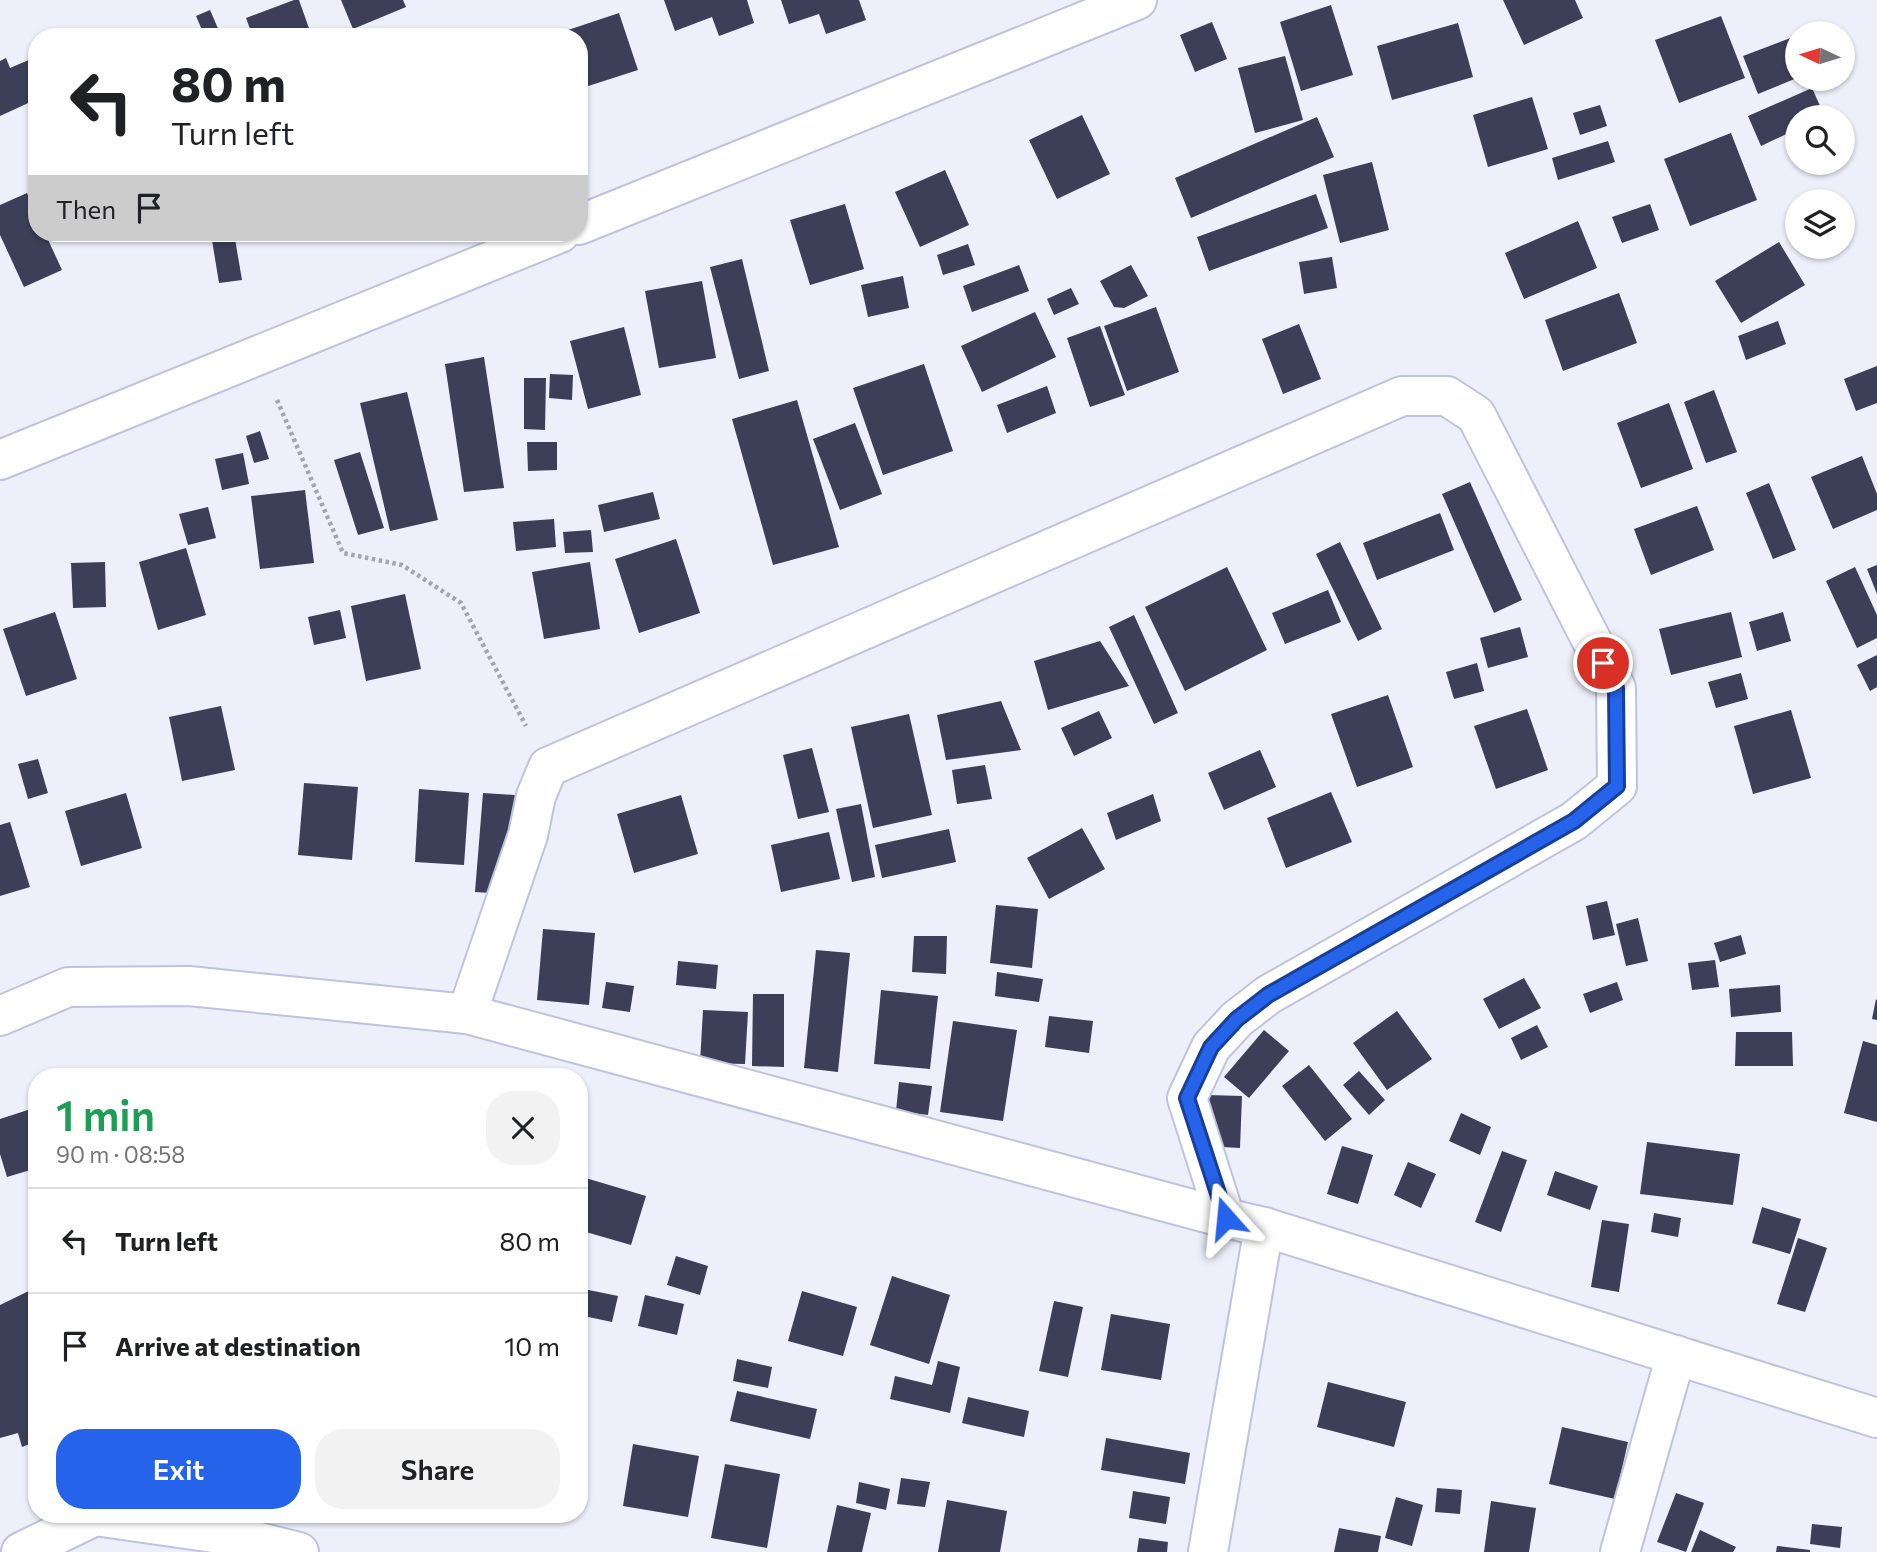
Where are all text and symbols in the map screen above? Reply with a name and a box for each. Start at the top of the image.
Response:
north arrow [1785,21,1855,91]
map controls [1785,21,1855,259]
text: 80 m [171,52,286,112]
icon: left [56,56,147,147]
button: search [1785,105,1855,175]
text: Turn left [171,112,295,152]
icon: arrive [130,189,168,227]
button: layers [1785,189,1855,259]
text: Then [56,193,116,224]
pin [1573,633,1633,693]
icon: arrive [1584,644,1622,682]
text: 1 min [56,1088,155,1140]
button: close [486,1091,560,1165]
text: 90 m · 08:58 [56,1140,185,1168]
position arrow [1189,1181,1263,1255]
icon: left [56,1222,94,1260]
text: Turn left [115,1225,218,1256]
text: 80 m [500,1225,560,1256]
icon: arrive [56,1327,94,1365]
text: Arrive at destination [115,1330,361,1361]
text: 10 m [504,1330,560,1361]
button: Exit [56,1429,301,1509]
button: Share [315,1429,560,1509]

